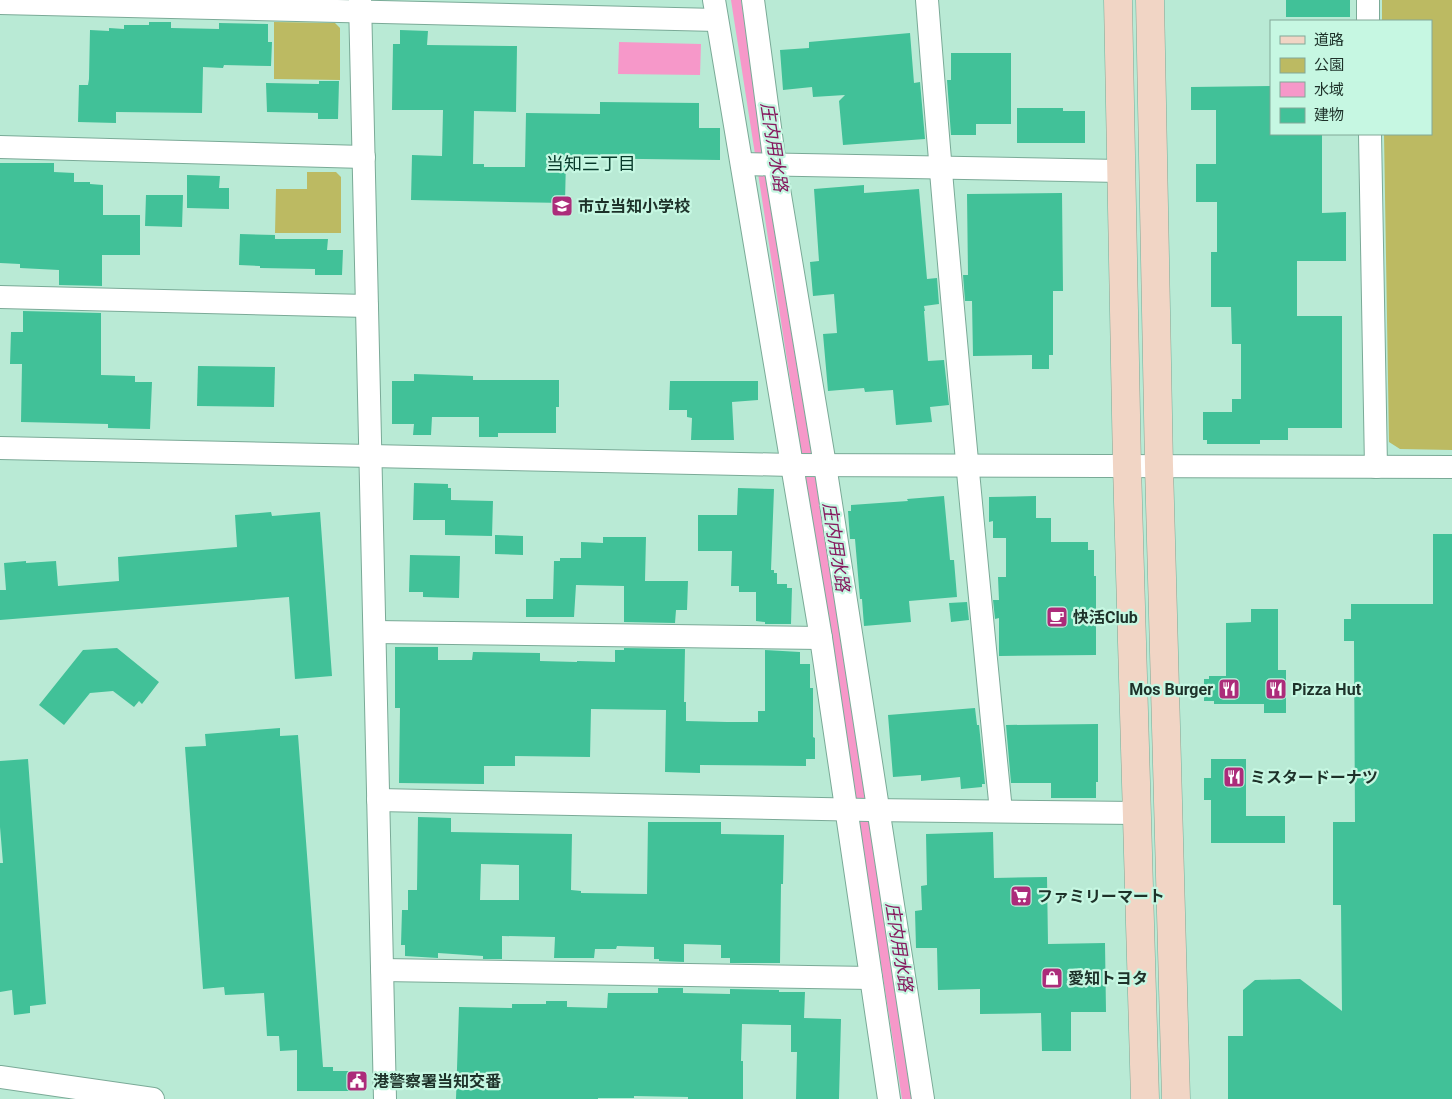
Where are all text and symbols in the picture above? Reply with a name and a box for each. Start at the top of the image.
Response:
legend [1270,20,1432,135]
text: 道路 [1314,31,1344,49]
text: 公園 [1314,56,1344,74]
text: 水域 [1314,81,1344,99]
water label: 庄内用水路 [757,101,792,195]
text: 建物 [1314,106,1344,124]
district label: 当知三丁目 [546,153,636,174]
school or university icon: 市立当知小学校 [550,194,574,218]
place label: 市立当知小学校 [578,197,690,216]
water label: 庄内用水路 [819,501,854,595]
cafe icon: 快活Club [1045,605,1069,629]
place label: 快活Club [1073,608,1138,627]
restaurant icon: Mos Burger [1217,677,1241,701]
restaurant icon: Pizza Hut [1264,677,1288,701]
place label: Mos Burger [1129,680,1213,699]
place label: Pizza Hut [1292,680,1362,699]
restaurant icon: ミスタードーナツ [1222,765,1246,789]
place label: ミスタードーナツ [1250,768,1378,787]
supermarket icon: ファミリーマート [1009,884,1033,908]
place label: ファミリーマート [1037,887,1165,906]
water label: 庄内用水路 [882,901,917,995]
shop icon: 愛知トヨタ [1040,966,1064,990]
place label: 愛知トヨタ [1068,969,1148,988]
public building icon: 港警察署当知交番 [345,1069,369,1093]
place label: 港警察署当知交番 [373,1072,501,1091]

